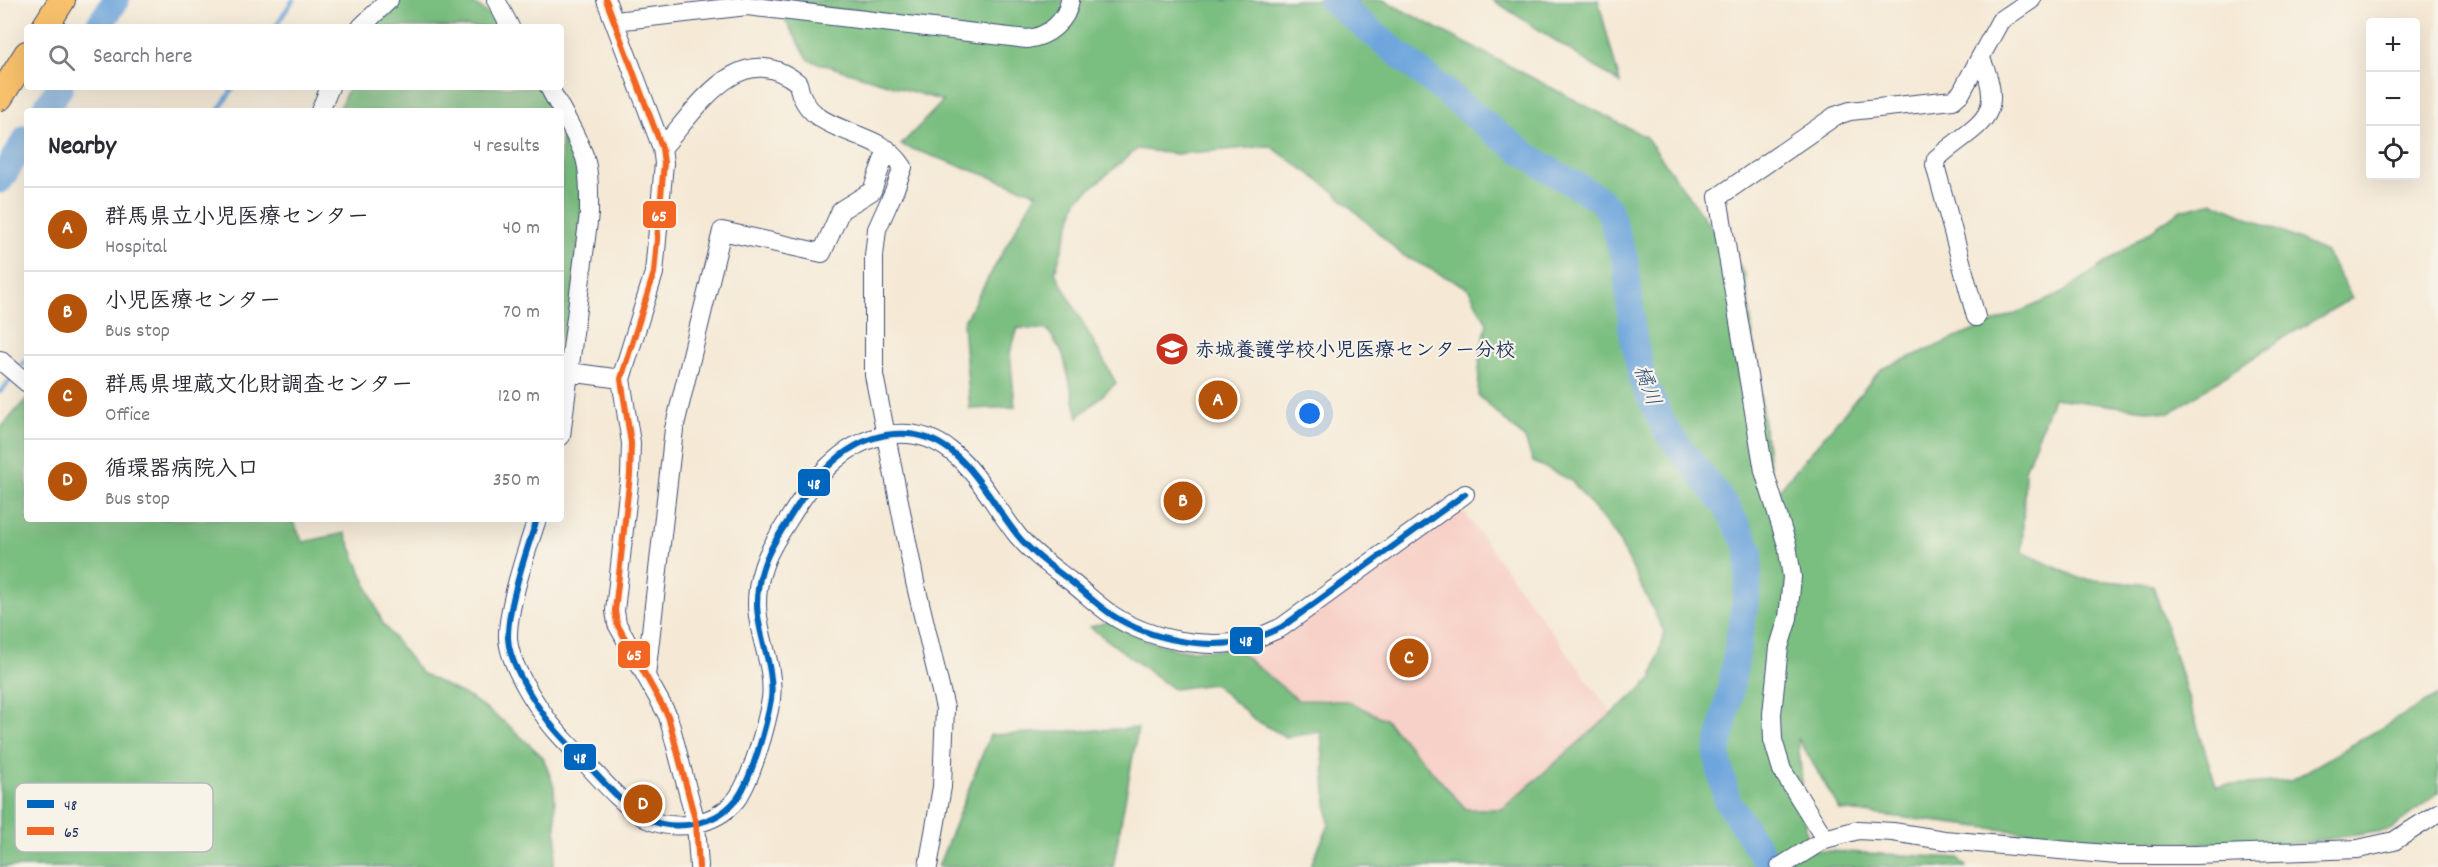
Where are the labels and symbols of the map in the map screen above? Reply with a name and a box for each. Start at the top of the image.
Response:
line badge: 65 [642,200,677,229]
text: 65 [651,206,667,229]
school or university icon: 赤城養護学校小児医療センター分校 [1154,331,1190,367]
place label: 赤城養護学校小児医療センター分校 [1195,338,1515,366]
water label: 橘川 [1624,361,1666,411]
pin: A [1198,378,1238,422]
your location [1295,399,1324,428]
line badge: 48 [797,468,831,497]
text: 48 [807,474,821,497]
pin: B [1164,478,1202,524]
line badge: 48 [1229,626,1264,655]
text: 48 [1239,631,1253,654]
pin: C [1390,636,1428,680]
line badge: 65 [617,640,651,669]
text: 65 [626,645,642,668]
line badge: 48 [563,743,597,771]
text: 48 [573,748,587,771]
pin: D [624,782,662,826]
legend [15,783,213,852]
text: 48 [64,795,77,818]
text: 65 [64,822,79,845]

